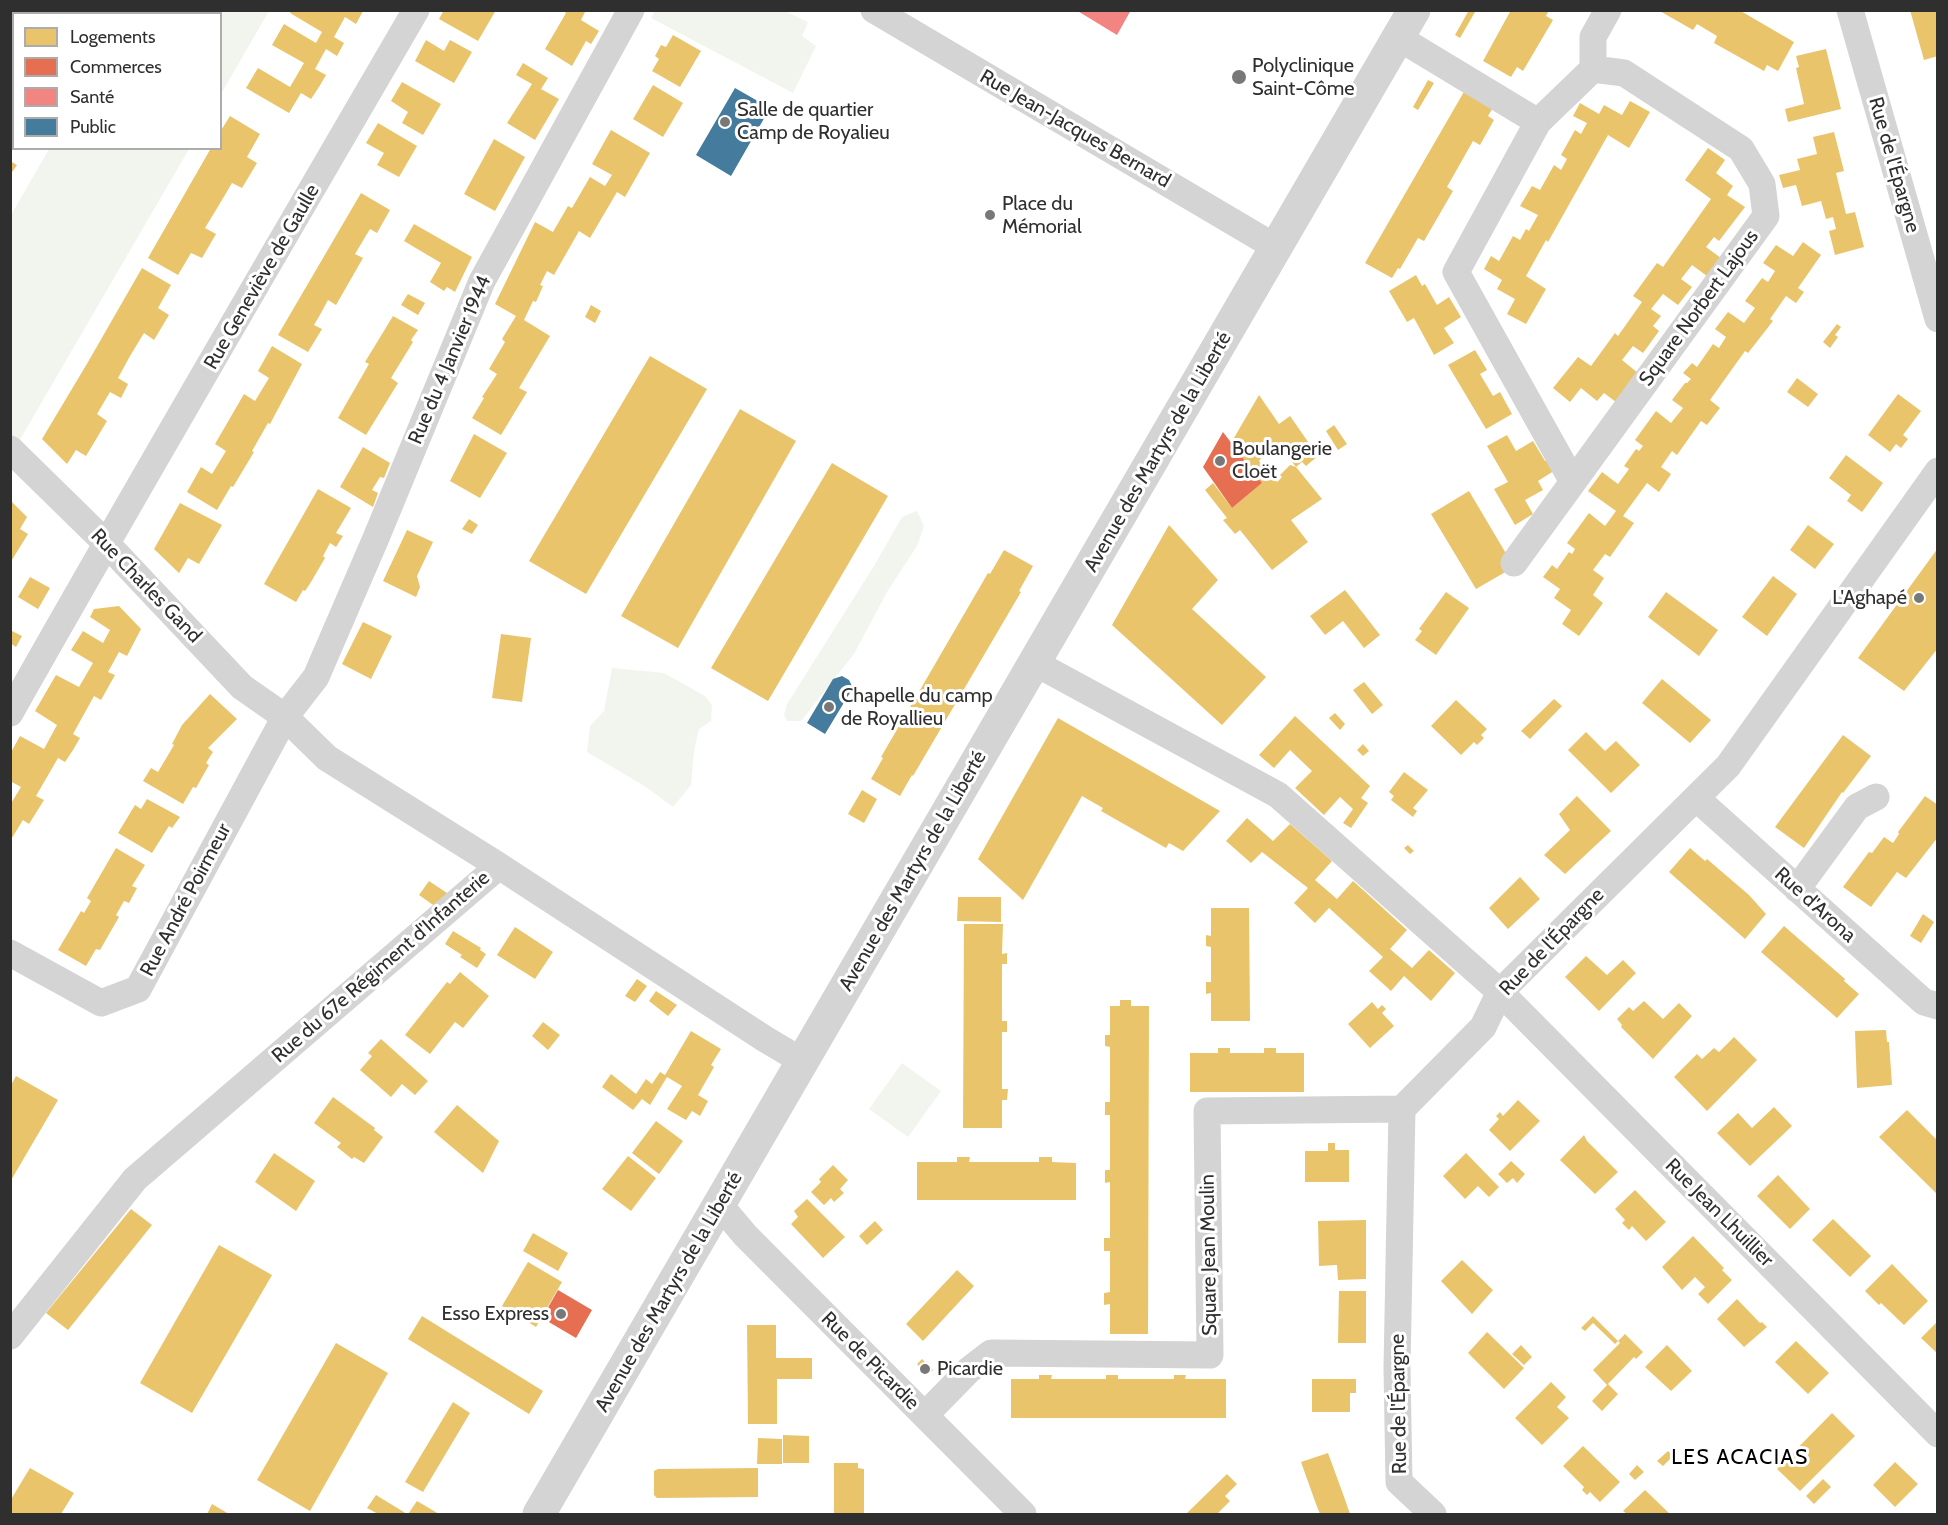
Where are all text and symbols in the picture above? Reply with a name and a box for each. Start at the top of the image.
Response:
legend [12,12,222,150]
text: Logements [70,26,155,48]
place label: Polyclinique Saint-Côme [1252,54,1355,101]
text: Commerces [70,56,162,78]
street label: Rue Jean-Jacques Bernard [976,65,1174,193]
marker: Polyclinique Saint-Côme [1230,68,1248,86]
text: Santé [70,86,114,108]
street label: Rue de l'Épargne [1863,94,1925,236]
place label: Salle de quartier Camp de Royalieu [737,98,890,145]
marker: Salle de quartier Camp de Royalieu [718,115,732,129]
text: Public [70,116,116,138]
street label: Rue Geneviève de Gaulle [199,180,325,374]
place label: Place du Mémorial [1002,192,1082,239]
marker: Place du Mémorial [983,208,997,222]
street label: Square Norbert Lajous [1634,225,1764,391]
street label: Rue du 4 Janvier 1944 [404,272,496,448]
street label: Avenue des Martyrs de la Liberté [1079,328,1237,576]
place label: Boulangerie Cloët [1232,437,1332,484]
marker: Boulangerie Cloët [1213,454,1227,468]
street label: Rue Charles Gand [86,524,206,648]
place label: L'Aghapé [1832,586,1907,610]
marker: L'Aghapé [1912,591,1926,605]
place label: Chapelle du camp de Royallieu [841,684,993,731]
marker: Chapelle du camp de Royallieu [822,700,836,714]
street label: Avenue des Martyrs de la Liberté [834,747,992,995]
street label: Rue André Poirmeur [136,819,236,981]
street label: Rue d'Arona [1769,862,1861,948]
street label: Rue du 67e Régiment d'Infanterie [267,866,495,1068]
street label: Rue de l'Épargne [1495,883,1609,1001]
street label: Rue Jean Lhuillier [1660,1154,1778,1272]
street label: Avenue des Martyrs de la Liberté [590,1168,748,1416]
street label: Square Jean Moulin [1196,1174,1222,1336]
place label: Esso Express [441,1302,549,1326]
marker: Esso Express [554,1307,568,1321]
street label: Rue de Picardie [816,1307,924,1415]
street label: Rue de l'Épargne [1386,1334,1412,1474]
place label: Picardie [937,1357,1003,1381]
marker: Picardie [918,1362,932,1376]
district label: LES ACACIAS [1671,1445,1809,1471]

